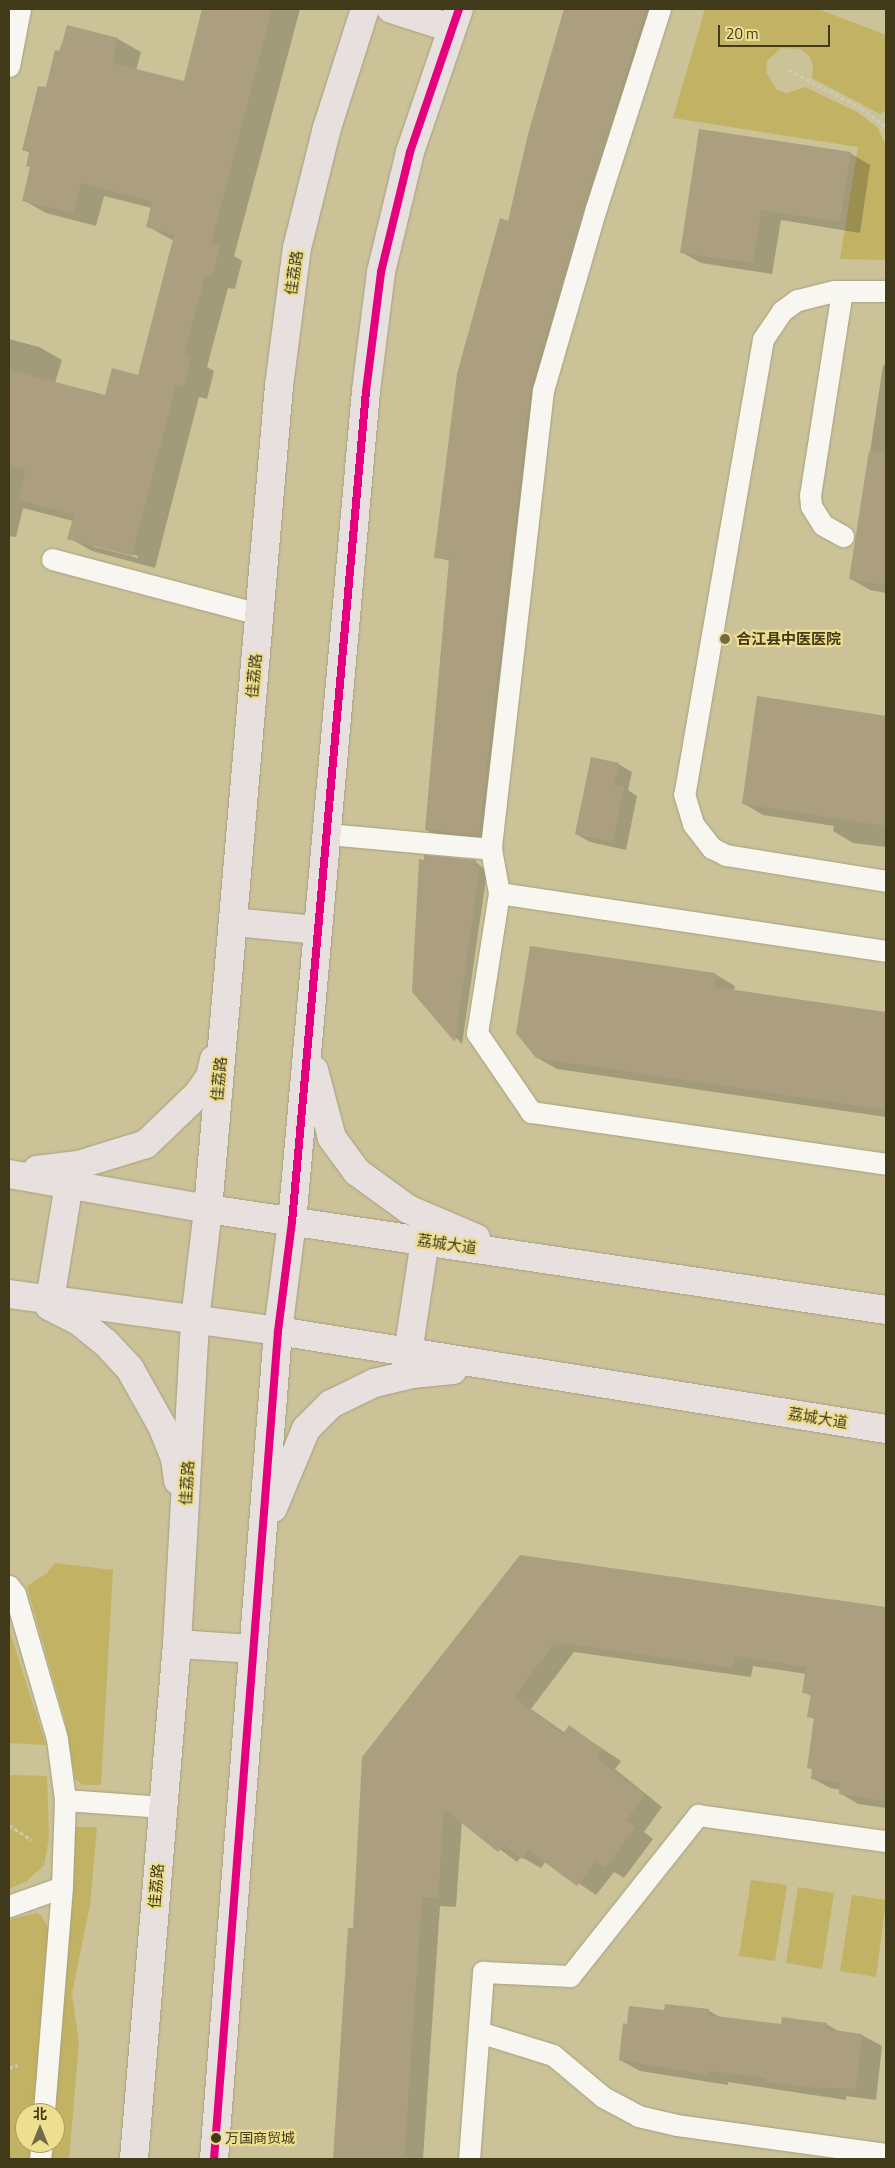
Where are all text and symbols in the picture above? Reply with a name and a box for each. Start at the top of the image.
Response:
scale bar [720,15,832,47]
text: 20 m [726,22,759,45]
street label: 佳荔路 [282,249,306,297]
place label: 合江县中医医院 [736,630,841,648]
marker: 合江县中医医院 [718,632,732,646]
street label: 佳荔路 [243,653,265,699]
street label: 佳荔路 [208,1056,230,1102]
street label: 荔城大道 [416,1231,478,1257]
street label: 荔城大道 [787,1404,849,1432]
street label: 佳荔路 [177,1460,197,1506]
street label: 佳荔路 [145,1863,167,1909]
north arrow [15,2103,65,2153]
text: 北 [33,2103,47,2124]
place label: 万国商贸城 [225,2130,295,2146]
marker: 万国商贸城 [211,2133,221,2143]

